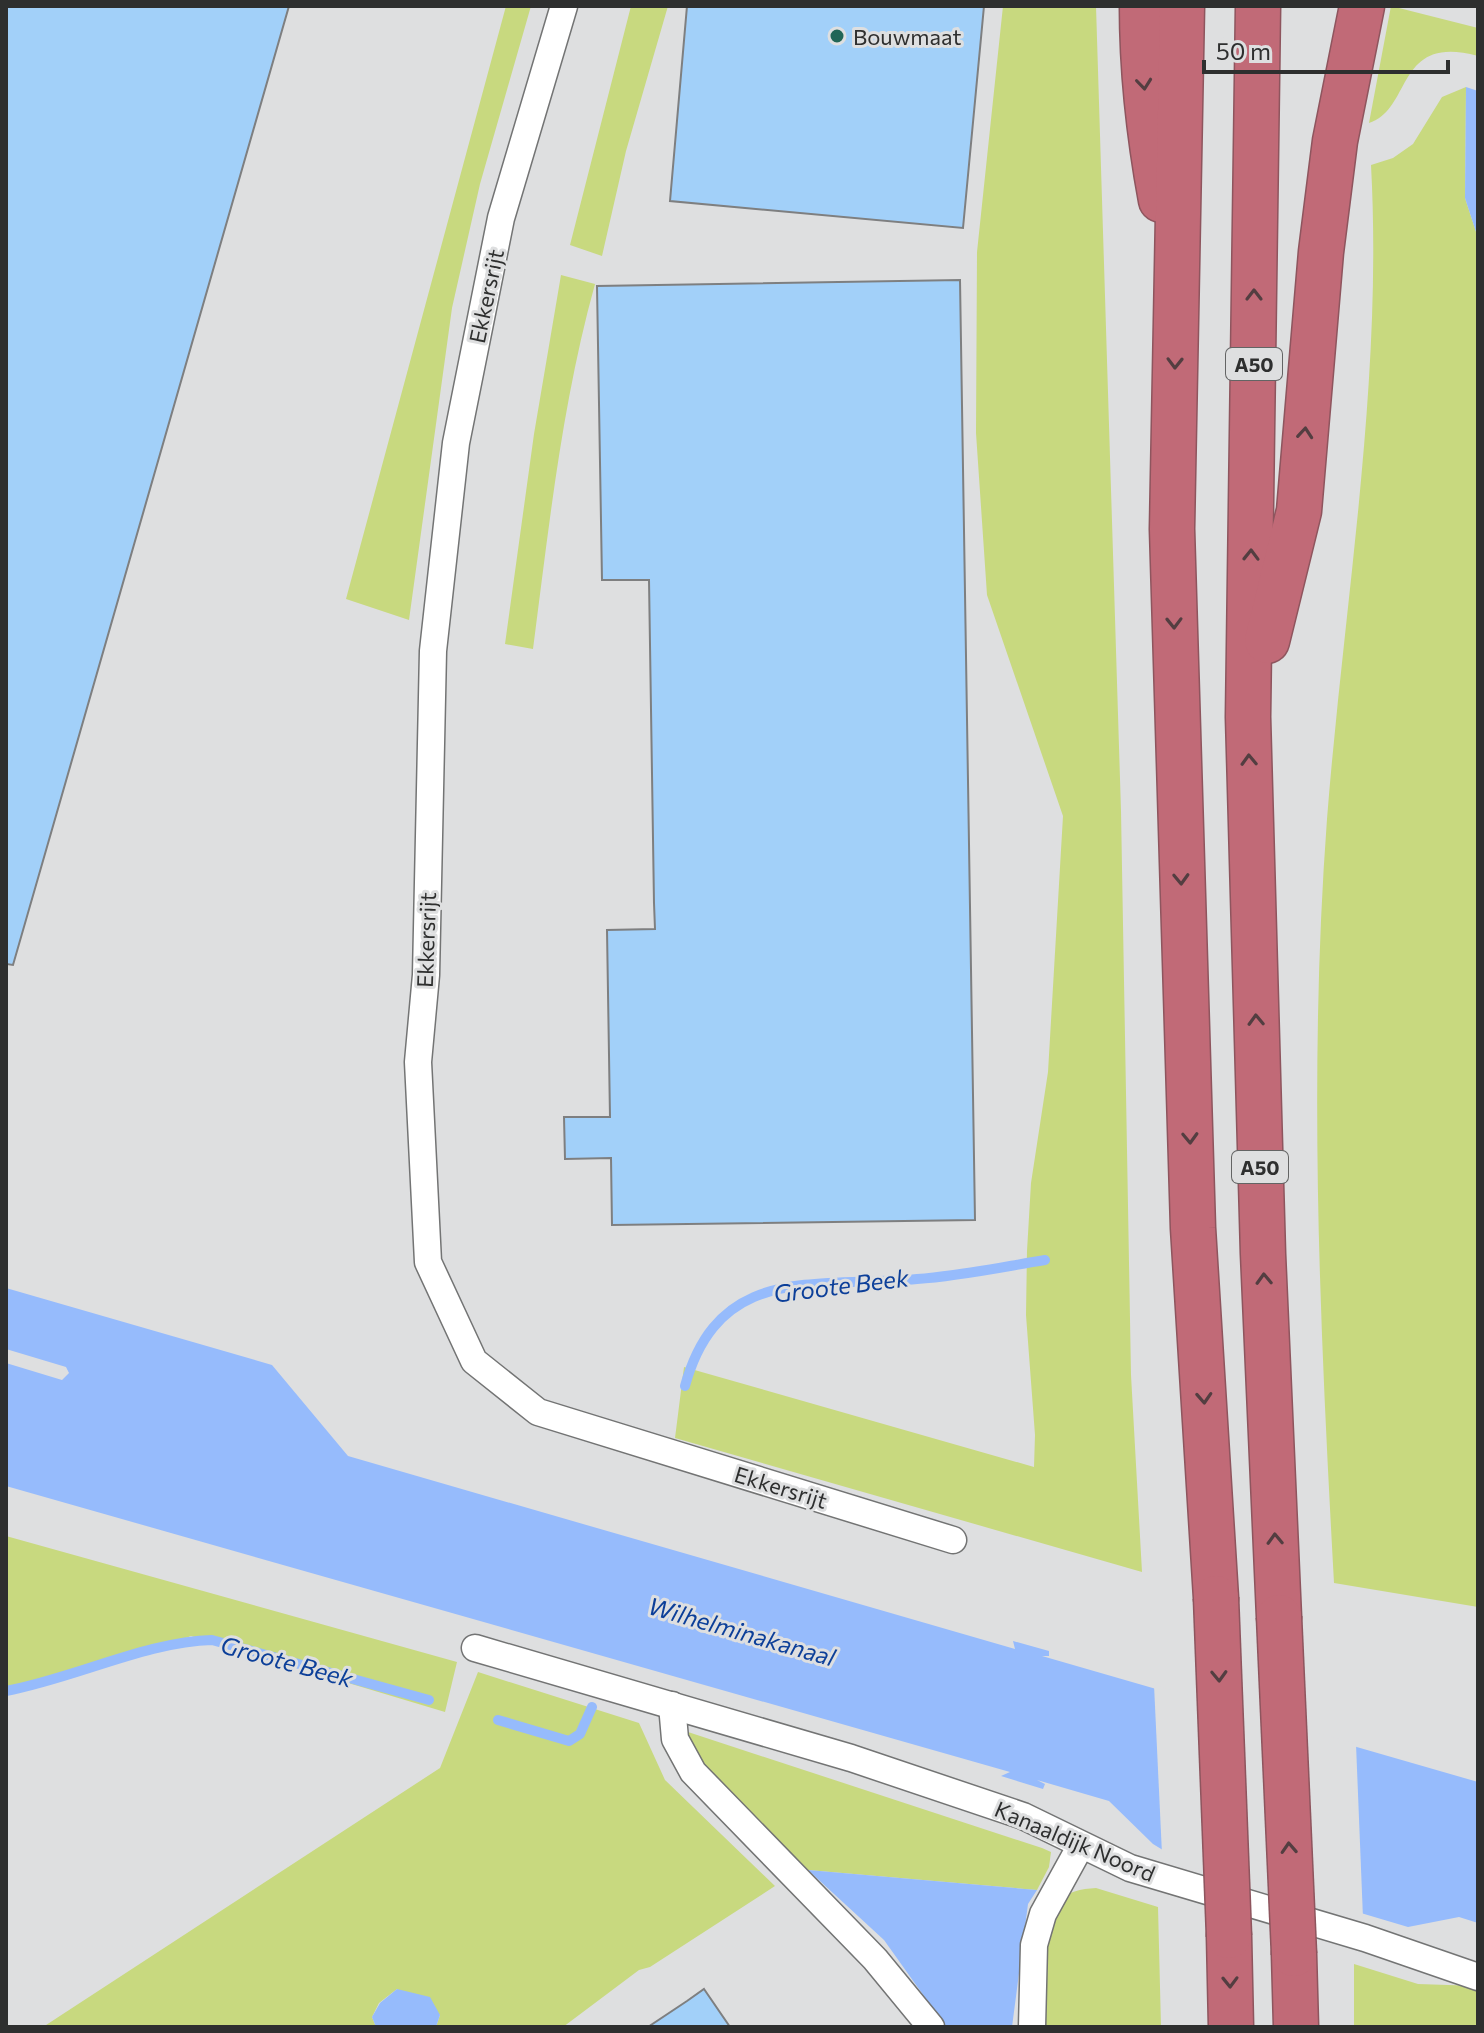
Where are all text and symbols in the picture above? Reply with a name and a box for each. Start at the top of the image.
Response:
place label: Bouwmaat [853,23,961,50]
scale bar [1204,24,1448,74]
marker: Bouwmaat [828,27,846,45]
text: 50 m [1216,36,1271,65]
one-way arrow [1136,78,1153,91]
street label: Ekkersrijt [463,246,509,346]
one-way arrow [1245,288,1263,301]
road number: A50 [1226,348,1282,380]
one-way arrow [1167,357,1184,370]
one-way arrow [1297,426,1314,439]
one-way arrow [1242,548,1260,561]
one-way arrow [1165,617,1183,630]
one-way arrow [1241,753,1258,766]
one-way arrow [1172,873,1189,886]
street label: Ekkersrijt [411,892,441,988]
one-way arrow [1248,1013,1265,1026]
one-way arrow [1182,1132,1199,1145]
road number: A50 [1232,1151,1288,1183]
water label: Groote Beek [772,1262,911,1308]
one-way arrow [1256,1272,1273,1285]
one-way arrow [1195,1392,1212,1405]
street label: Ekkersrijt [731,1460,831,1514]
one-way arrow [1267,1532,1284,1545]
water label: Wilhelminakanaal [645,1590,840,1672]
water label: Groote Beek [218,1629,357,1693]
one-way arrow [1210,1670,1227,1683]
street label: Kanaaldijk Noord [991,1795,1159,1887]
one-way arrow [1281,1841,1298,1854]
one-way arrow [1221,1976,1239,1989]

